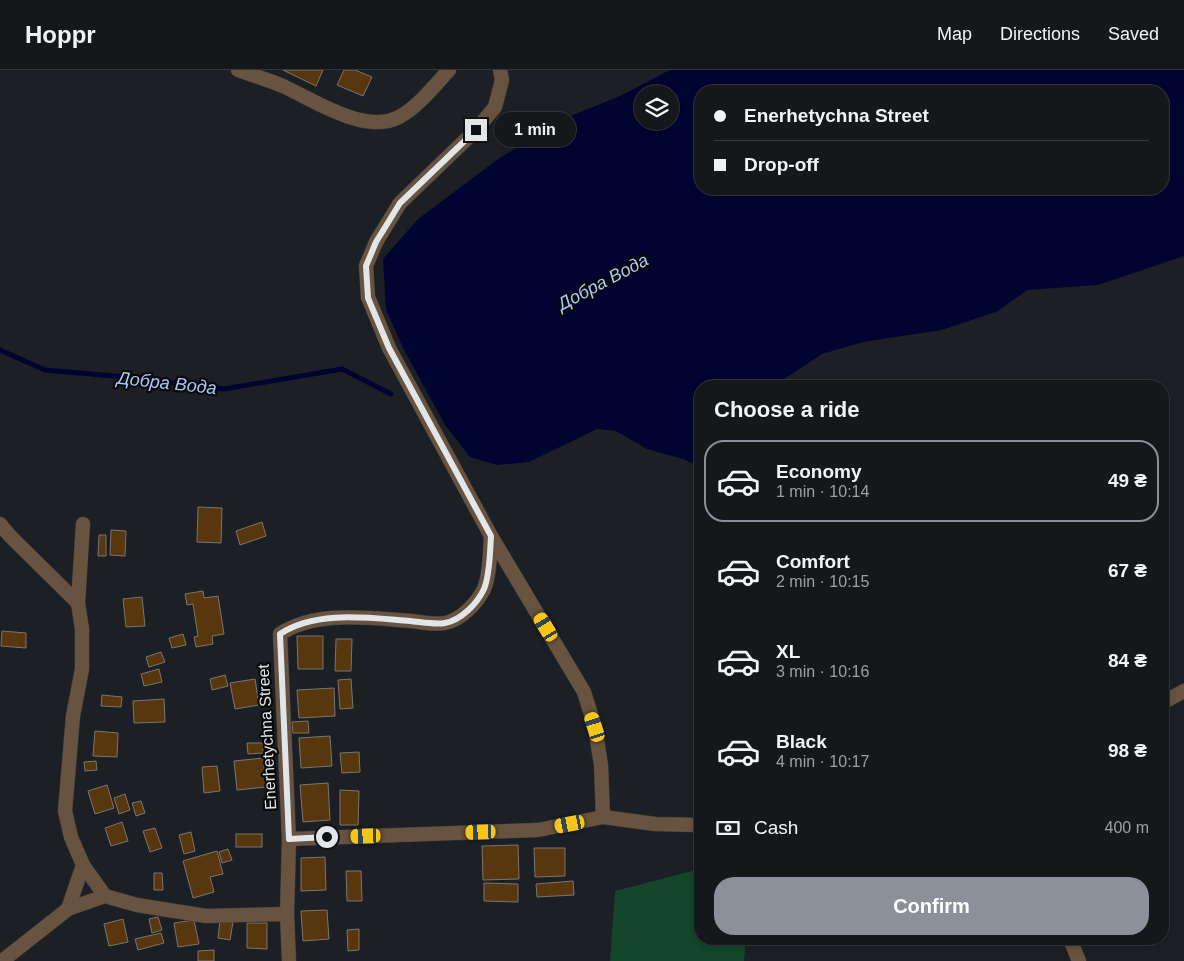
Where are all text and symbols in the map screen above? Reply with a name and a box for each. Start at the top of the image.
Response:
text: Hoppr [25,21,96,48]
text: Map [937,24,972,44]
text: Directions [1000,24,1080,44]
text: Saved [1108,24,1159,44]
map controls [634,85,679,130]
button: layers [634,85,679,130]
text: Enerhetychna Street [744,105,929,126]
callout: 1 min [494,112,576,148]
route end [465,119,487,141]
text: 1 min [514,121,556,138]
text: Drop-off [744,154,819,175]
water label: Добра Вода [552,250,652,315]
water label: Добра Вода [114,368,218,398]
text: Choose a ride [714,397,859,422]
icon: car [716,459,761,504]
text: Economy [776,461,862,482]
text: 49 ₴ [1108,470,1147,491]
text: 1 min · 10:14 [776,483,869,500]
icon: car [716,549,761,594]
text: Comfort [776,551,850,572]
text: 67 ₴ [1108,560,1147,581]
text: 2 min · 10:15 [776,573,869,590]
car [531,610,560,644]
icon: car [716,639,761,684]
text: XL [776,641,800,662]
text: 84 ₴ [1108,650,1147,671]
street label: Enerhetychna Street [255,663,279,810]
text: 3 min · 10:16 [776,663,869,680]
car [583,710,606,744]
icon: car [716,729,761,774]
text: Black [776,731,827,752]
text: 98 ₴ [1108,740,1147,761]
text: 4 min · 10:17 [776,753,869,770]
car [553,814,586,834]
icon: cash [714,814,742,842]
text: Cash [754,817,798,838]
text: 400 m [1105,819,1149,836]
car [465,824,496,840]
route start [316,826,338,848]
car [350,828,381,844]
button: Confirm [714,877,1149,935]

